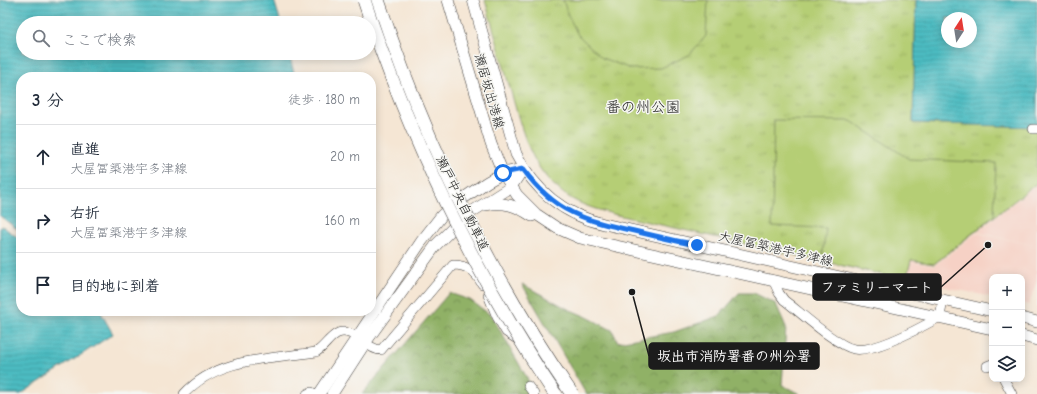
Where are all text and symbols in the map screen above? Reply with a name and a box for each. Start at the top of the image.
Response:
north arrow [941,12,977,48]
search box [16,16,376,60]
icon: search [30,27,52,49]
text: ここで検索 [62,31,137,49]
street label: 瀬居坂出港線 [472,52,508,132]
text: 3 分 [32,91,63,110]
text: 徒歩 · 180 m [288,92,360,107]
district label: 番の州公園 [605,98,681,116]
text: 直進 [70,140,100,158]
icon: ahead [32,146,54,168]
text: 20 m [330,149,360,164]
street label: 瀬戸中央自動車道 [433,153,492,253]
text: 大屋冨築港宇多津線 [70,161,187,176]
route start [494,164,512,182]
text: 右折 [70,204,100,222]
icon: right [32,210,54,232]
text: 160 m [325,213,360,228]
text: 大屋冨築港宇多津線 [70,225,187,240]
street label: 大屋冨築港宇多津線 [717,228,836,269]
route end [688,236,706,254]
icon: arrive [32,274,54,296]
callout: ファミリーマート [813,274,941,300]
map controls [989,274,1025,382]
button: + [989,274,1025,310]
text: 目的地に到着 [70,277,160,295]
text: ファミリーマート [821,279,933,296]
button: − [989,310,1025,346]
callout: 坂出市消防署番の州分署 [649,343,819,369]
button: layers [989,346,1025,382]
text: 坂出市消防署番の州分署 [657,348,811,365]

